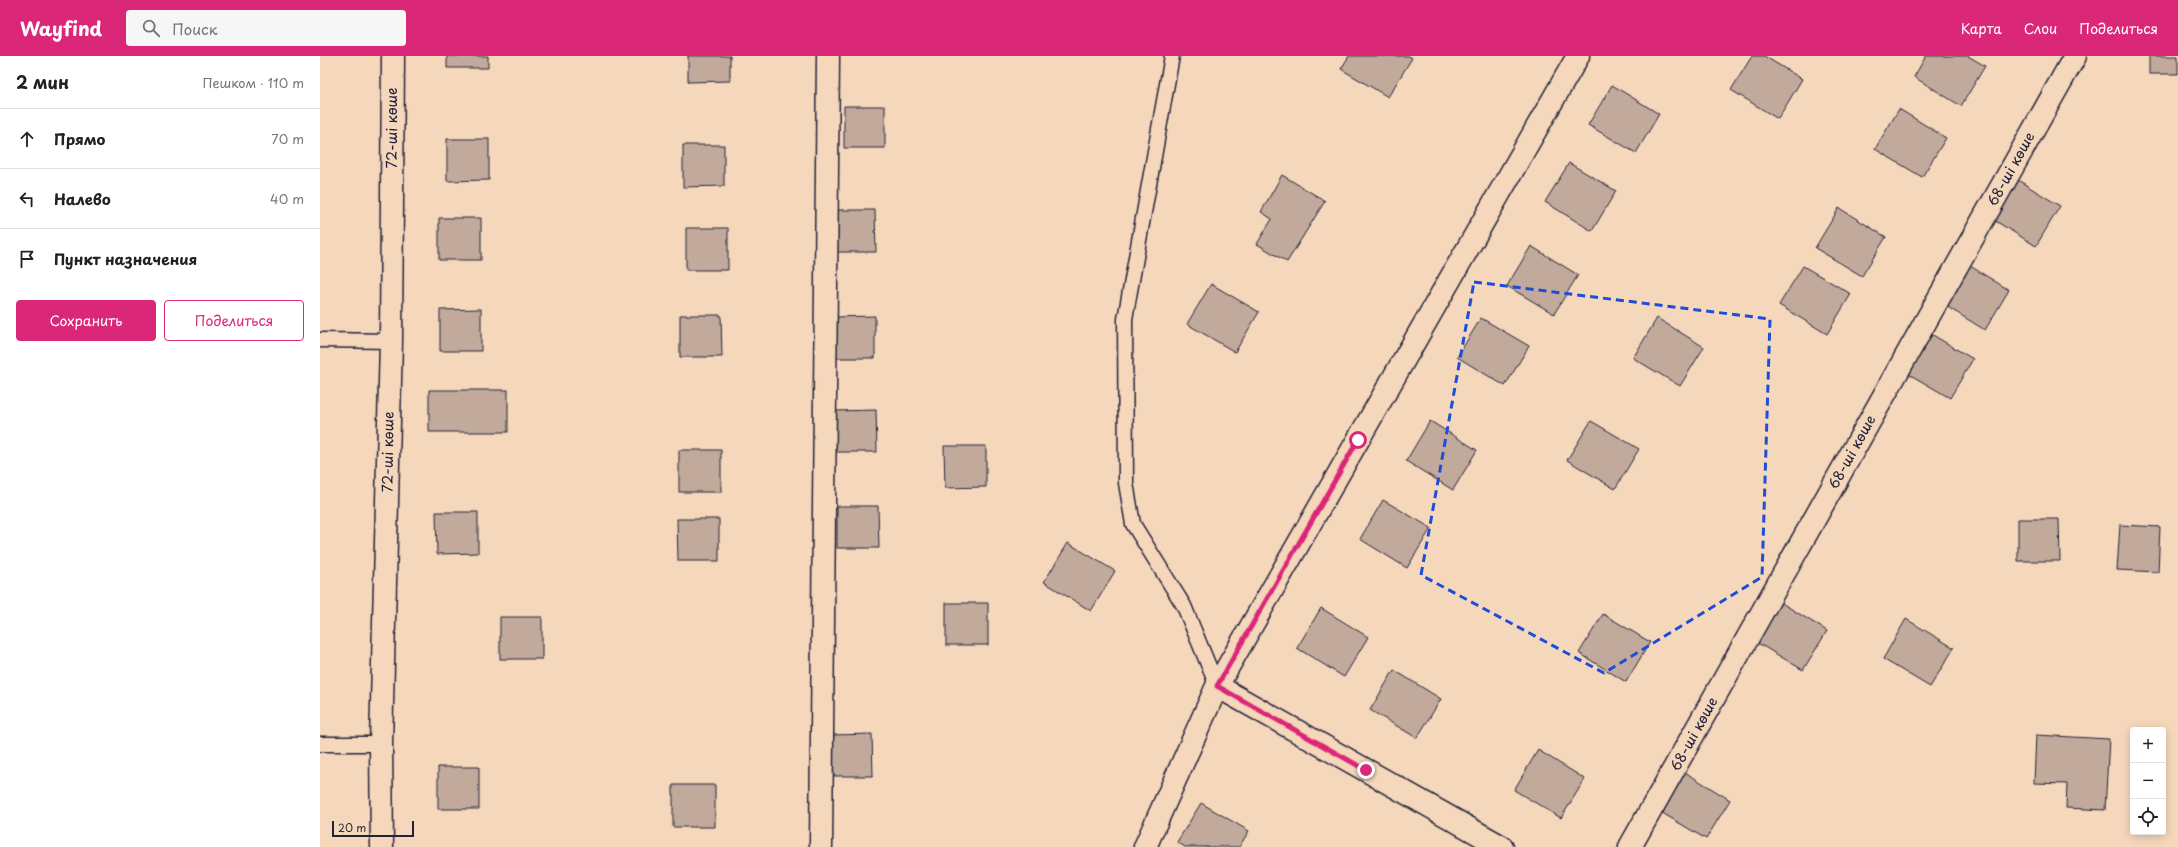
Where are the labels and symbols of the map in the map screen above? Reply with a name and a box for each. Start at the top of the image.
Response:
street label: 72-ші көше [381,88,402,168]
street label: 68-ші көше [1982,128,2040,210]
street label: 72-ші көше [376,411,399,493]
street label: 68-ші көше [1823,411,1881,493]
route start [1349,431,1367,449]
street label: 68-ші көше [1665,693,1723,775]
route end [1357,761,1375,779]
scale bar [332,819,414,838]

